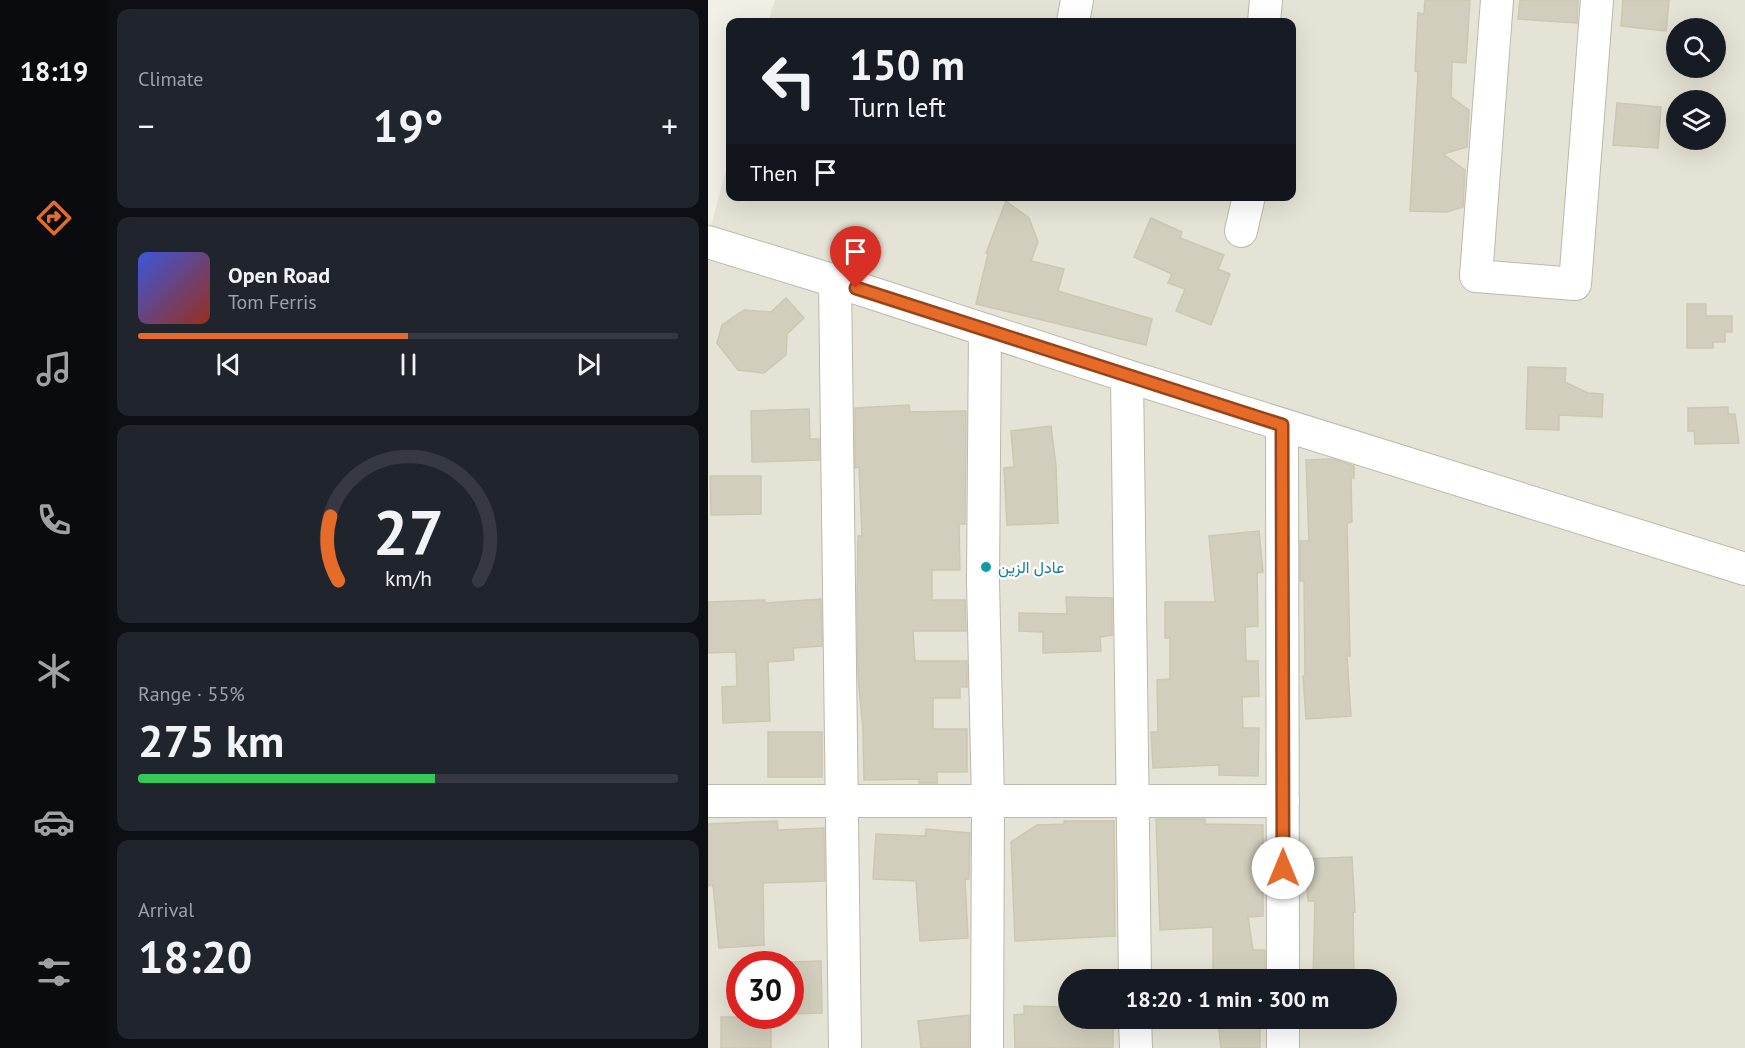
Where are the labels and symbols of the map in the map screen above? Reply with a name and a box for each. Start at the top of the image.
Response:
pin [830,226,881,288]
place label: عادل الزين [998,557,1064,578]
marker: عادل الزين [979,560,993,574]
position arrow [1251,836,1315,900]
speed limit sign: 30 [726,951,804,1029]

